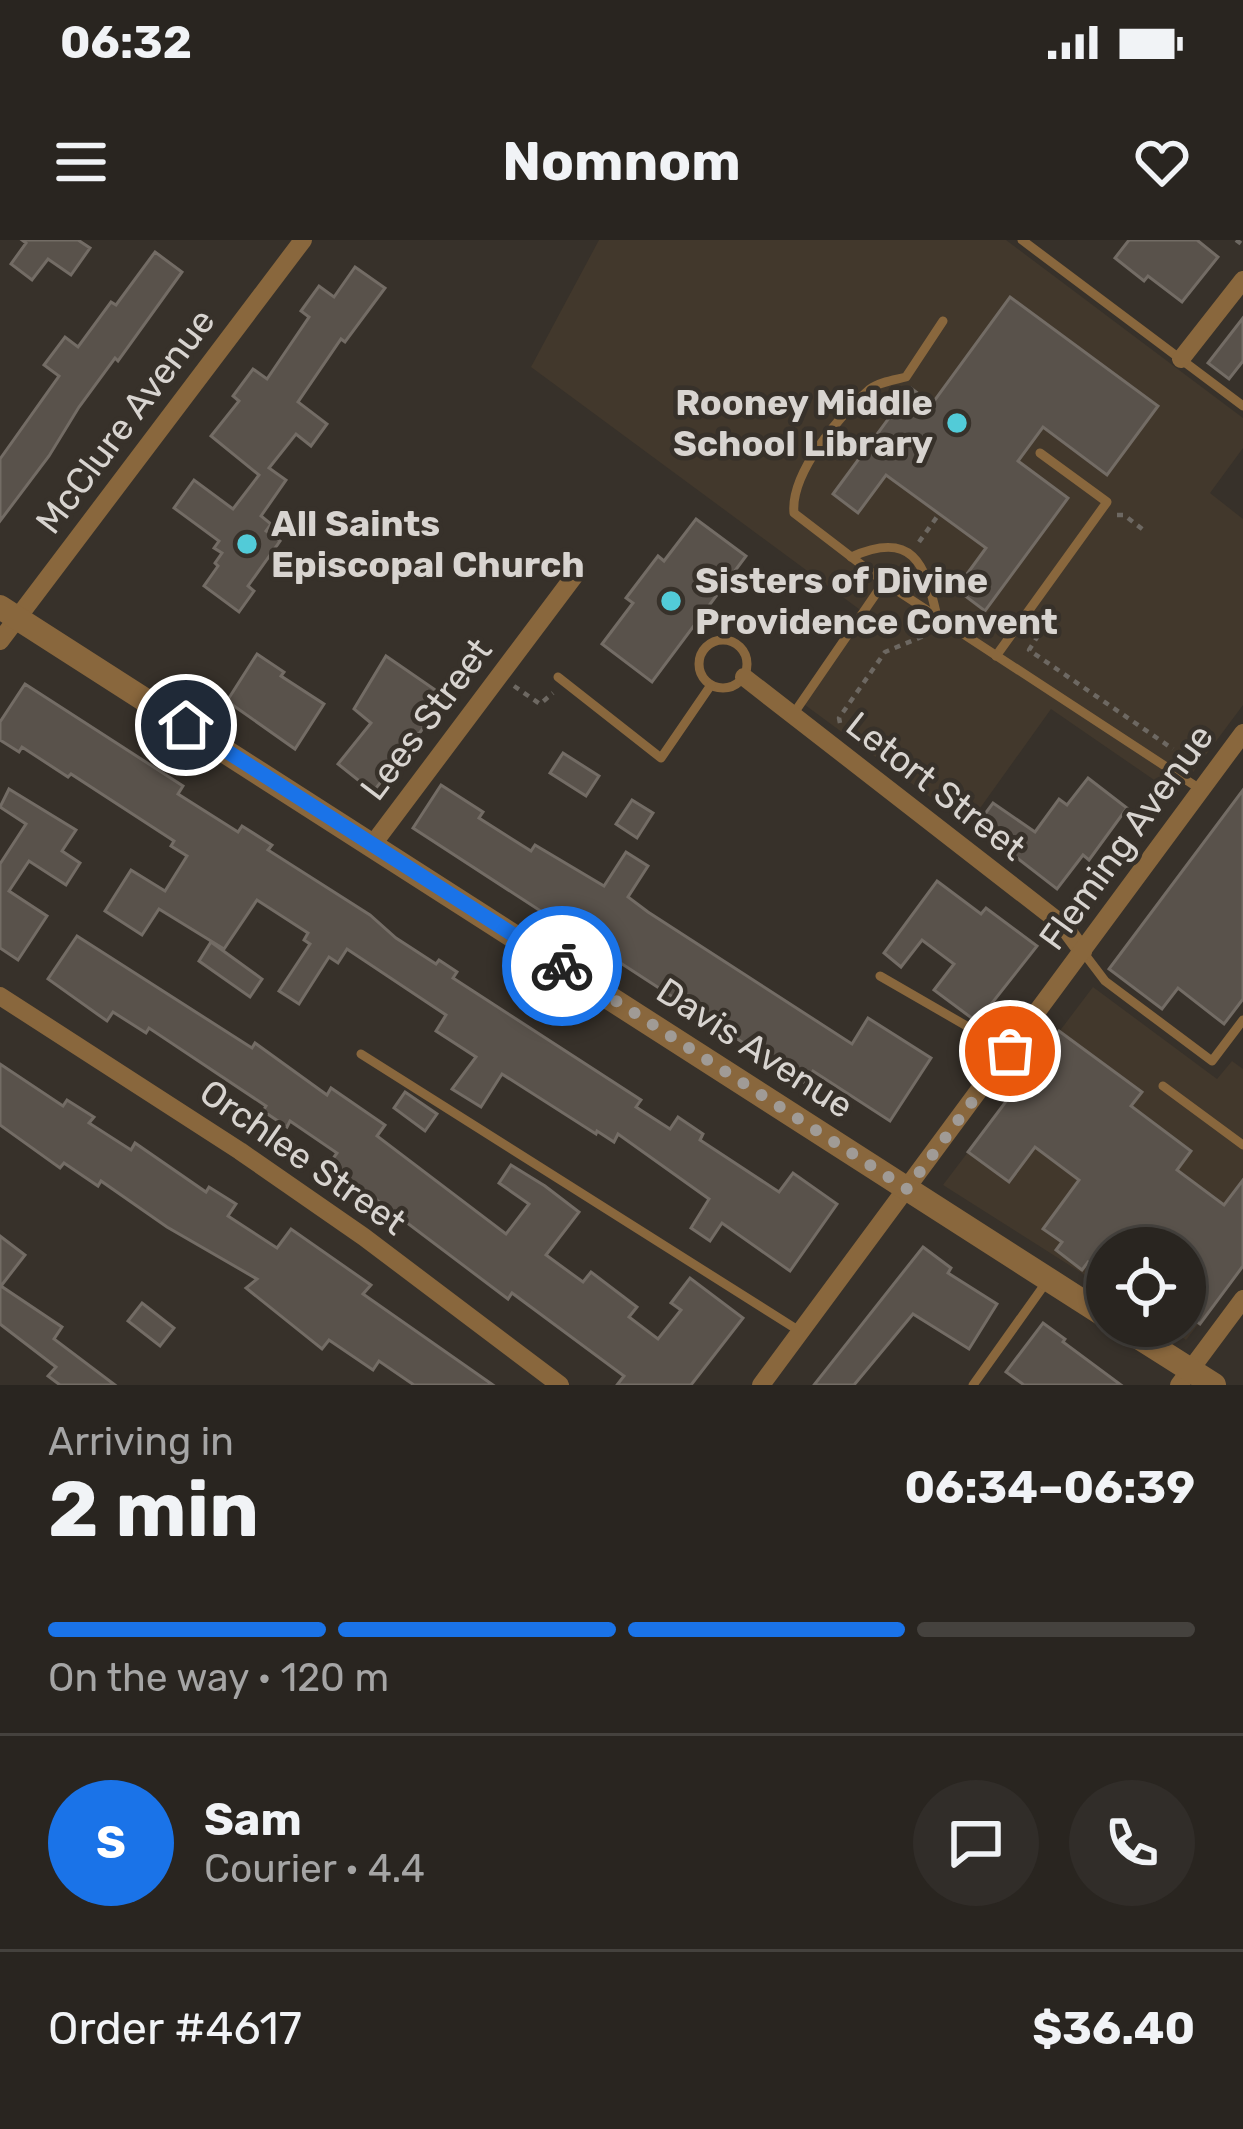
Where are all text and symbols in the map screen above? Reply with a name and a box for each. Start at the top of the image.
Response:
text: 06:32 [60,16,192,69]
icon: menu [48,129,114,195]
icon: heart [1129,129,1195,195]
text: Nomnom [502,130,741,194]
street label: McClure Avenue [26,300,224,542]
place label: Rooney Middle School Library [673,381,933,465]
marker: Rooney Middle School Library [944,410,970,436]
place label: All Saints Episcopal Church [271,502,585,586]
marker: All Saints Episcopal Church [234,531,260,557]
place label: Sisters of Divine Providence Convent [695,559,1058,643]
marker: Sisters of Divine Providence Convent [658,588,684,614]
street label: Lees Street [351,630,501,808]
pin [135,674,237,776]
icon: home [153,692,219,758]
street label: Letort Street [838,703,1034,869]
street label: Fleming Avenue [1030,716,1222,958]
courier [502,906,622,1026]
icon: bike [529,933,595,999]
street label: Davis Avenue [649,969,861,1127]
pin [959,1000,1061,1102]
icon: bag [977,1018,1043,1084]
street label: Orchlee Street [192,1070,414,1244]
map controls [1086,1227,1206,1347]
button: locate [1086,1227,1206,1347]
text: Arriving in [48,1419,234,1465]
text: 06:34–06:39 [905,1461,1195,1514]
text: 2 min [48,1463,259,1556]
text: On the way · 120 m [48,1655,389,1701]
button: chat [913,1780,1039,1906]
button: phone [1069,1780,1195,1906]
text: Sam [204,1793,302,1846]
text: S [96,1816,126,1869]
text: Courier · 4.4 [204,1846,425,1892]
text: Order #4617 [48,2002,302,2055]
text: $36.40 [1032,2002,1195,2055]

